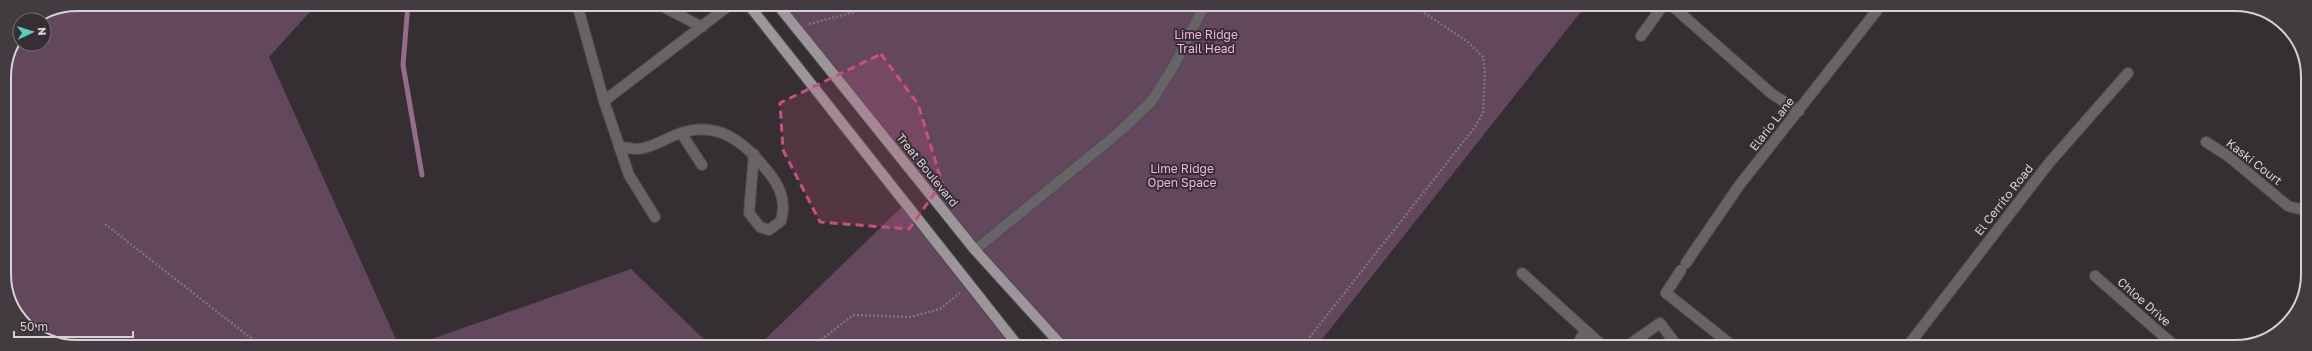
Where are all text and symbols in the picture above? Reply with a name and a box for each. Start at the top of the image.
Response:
north arrow [12,12,52,52]
text: N [36,27,49,36]
park label: Lime Ridge Trail Head [1174,27,1238,56]
street label: Elario Lane [1746,94,1797,154]
street label: Treat Boulevard [893,130,962,210]
street label: Kaski Court [2223,135,2285,188]
park label: Lime Ridge Open Space [1148,161,1217,190]
street label: El Cerrito Road [1971,161,2036,238]
street label: Chloe Drive [2114,274,2174,329]
scale bar [14,313,133,339]
text: 50 m [20,319,48,334]

